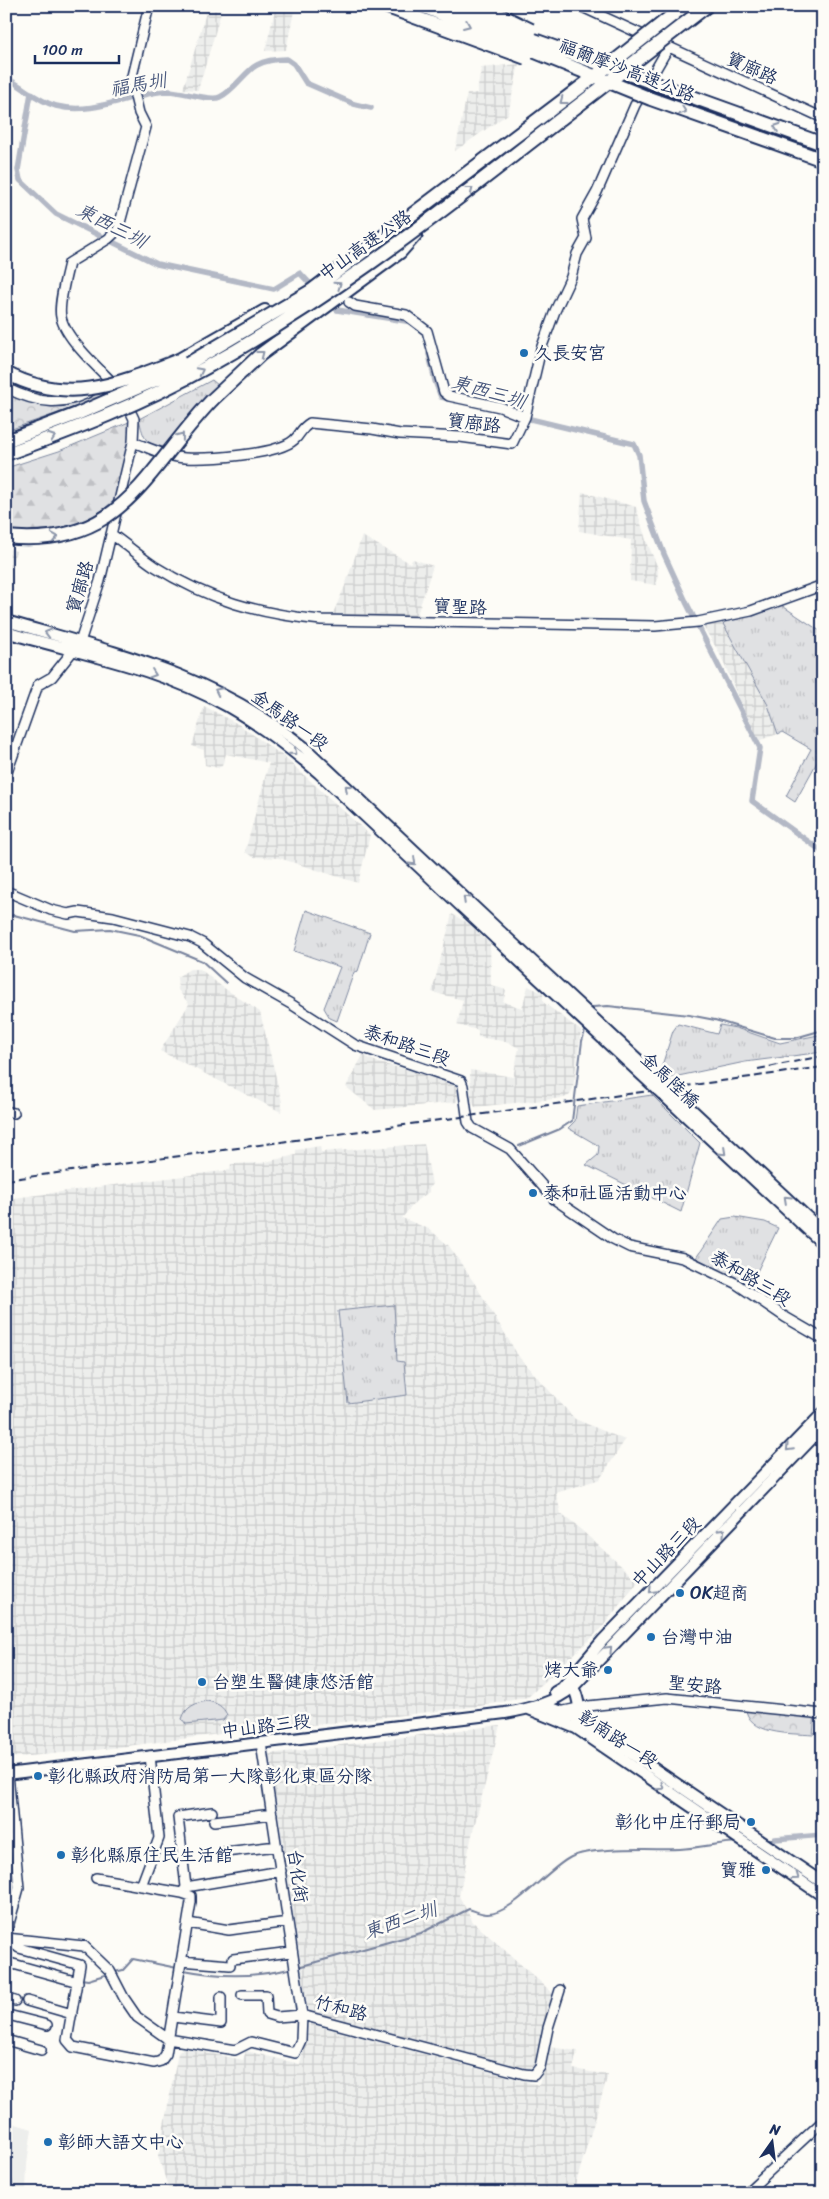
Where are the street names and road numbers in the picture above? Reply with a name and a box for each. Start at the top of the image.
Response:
street label: 福爾摩沙高速公路 [554,29,700,111]
street label: 寶廍路 [721,42,783,94]
street label: 中山高速公路 [312,201,418,289]
street label: 寶廍路 [445,404,503,442]
street label: 寶廍路 [57,557,103,617]
street label: 寶聖路 [432,590,488,624]
street label: 金馬路一段 [244,681,336,759]
street label: 泰和路三段 [359,1015,455,1075]
street label: 金馬陸橋 [633,1044,707,1116]
street label: 泰和路三段 [704,1241,798,1315]
street label: 中山路三段 [623,1509,709,1595]
street label: 聖安路 [667,1667,723,1703]
street label: 彰南路一段 [572,1701,664,1777]
street label: 中山路三段 [219,1705,313,1747]
street label: 台化街 [278,1847,318,1905]
street label: 竹和路 [311,1986,371,2030]

